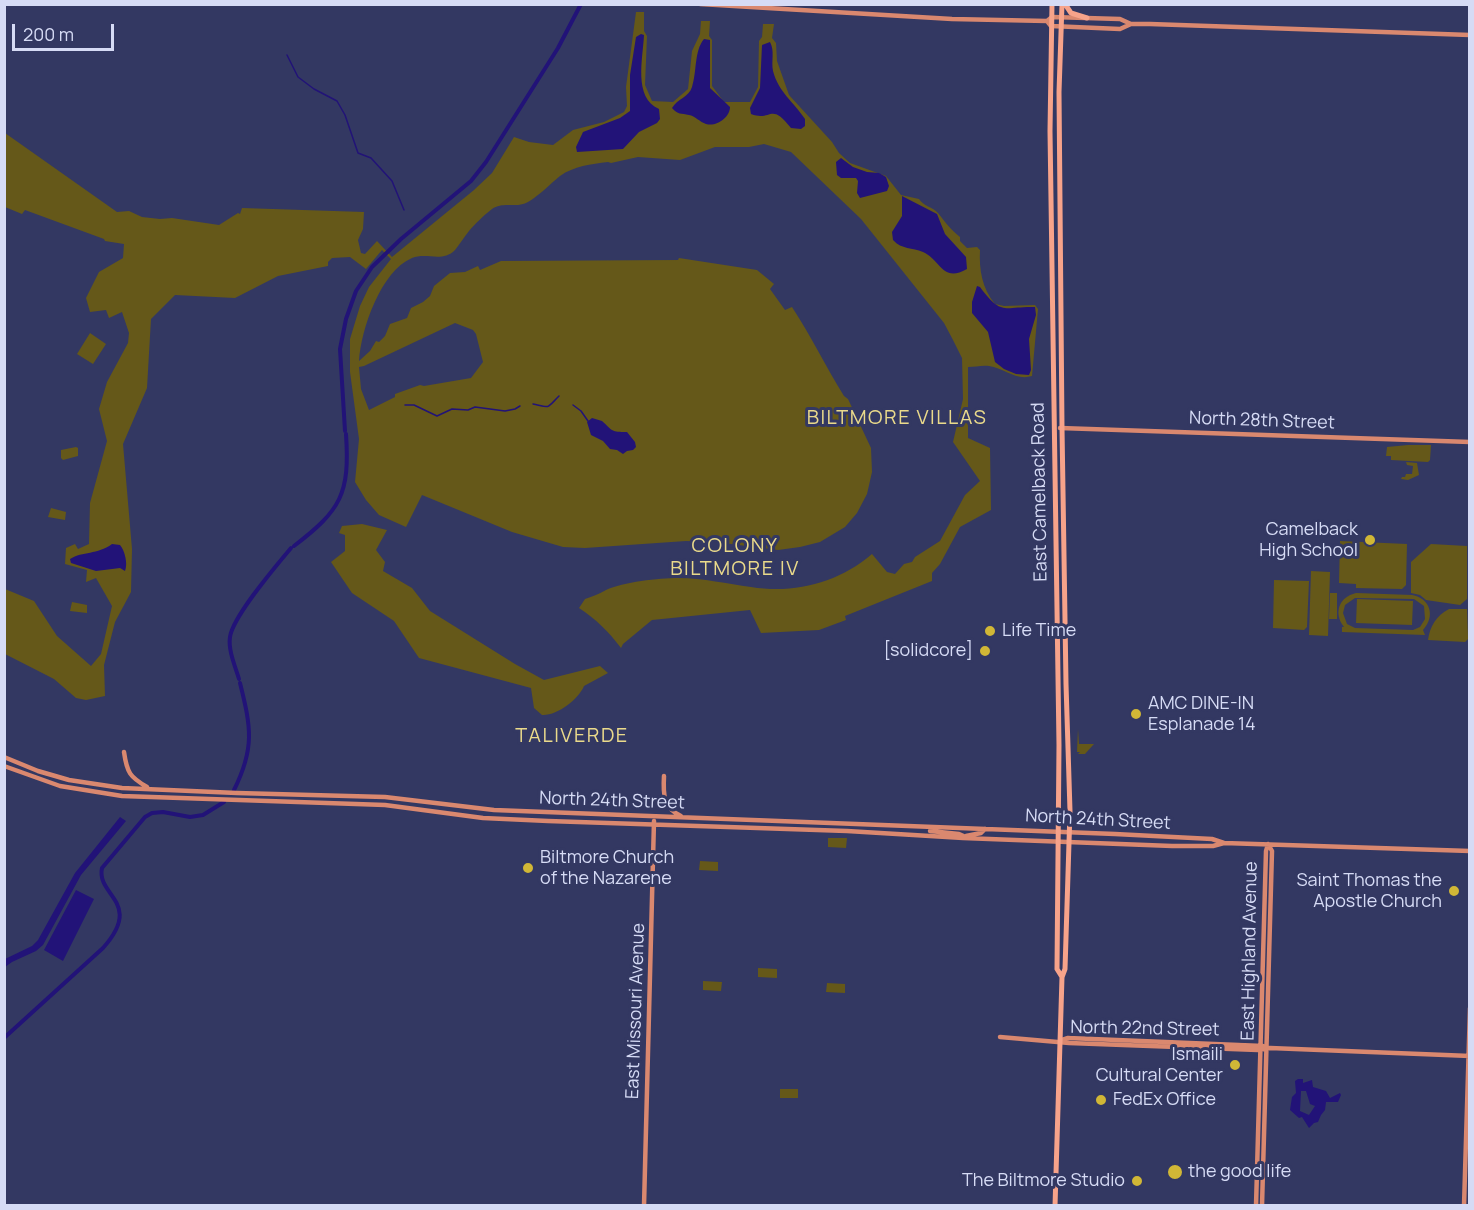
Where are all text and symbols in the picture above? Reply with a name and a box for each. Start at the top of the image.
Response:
scale bar [15,12,117,50]
text: 200 m [23,22,74,46]
street label: East Camelback Road [1028,402,1052,582]
district label: BILTMORE VILLAS [807,406,987,430]
street label: North 28th Street [1189,408,1335,434]
place label: Camelback High School [1259,519,1358,562]
marker: Camelback High School [1363,533,1377,547]
district label: COLONY BILTMORE IV [670,534,800,581]
place label: Life Time [1002,620,1076,642]
marker: Life Time [983,624,997,638]
place label: [solidcore] [883,640,973,662]
marker: [solidcore] [978,644,992,658]
place label: AMC DINE-IN Esplanade 14 [1148,693,1256,736]
marker: AMC DINE-IN Esplanade 14 [1129,707,1143,721]
district label: TALIVERDE [515,724,629,748]
street label: North 24th Street [539,788,685,814]
street label: North 24th Street [1025,805,1171,835]
place label: Biltmore Church of the Nazarene [540,847,674,890]
marker: Biltmore Church of the Nazarene [521,861,535,875]
street label: East Highland Avenue [1238,861,1262,1041]
place label: Saint Thomas the Apostle Church [1296,870,1442,912]
marker: Saint Thomas the Apostle Church [1447,884,1461,898]
street label: East Missouri Avenue [622,923,650,1099]
street label: North 22nd Street [1070,1017,1220,1041]
place label: Ismaili Cultural Center [1096,1044,1223,1086]
marker: Ismaili Cultural Center [1228,1058,1242,1072]
place label: FedEx Office [1113,1089,1216,1111]
marker: FedEx Office [1094,1093,1108,1107]
place label: the good life [1188,1161,1291,1183]
marker: the good life [1166,1163,1184,1181]
place label: The Biltmore Studio [962,1170,1125,1192]
marker: The Biltmore Studio [1130,1174,1144,1188]

